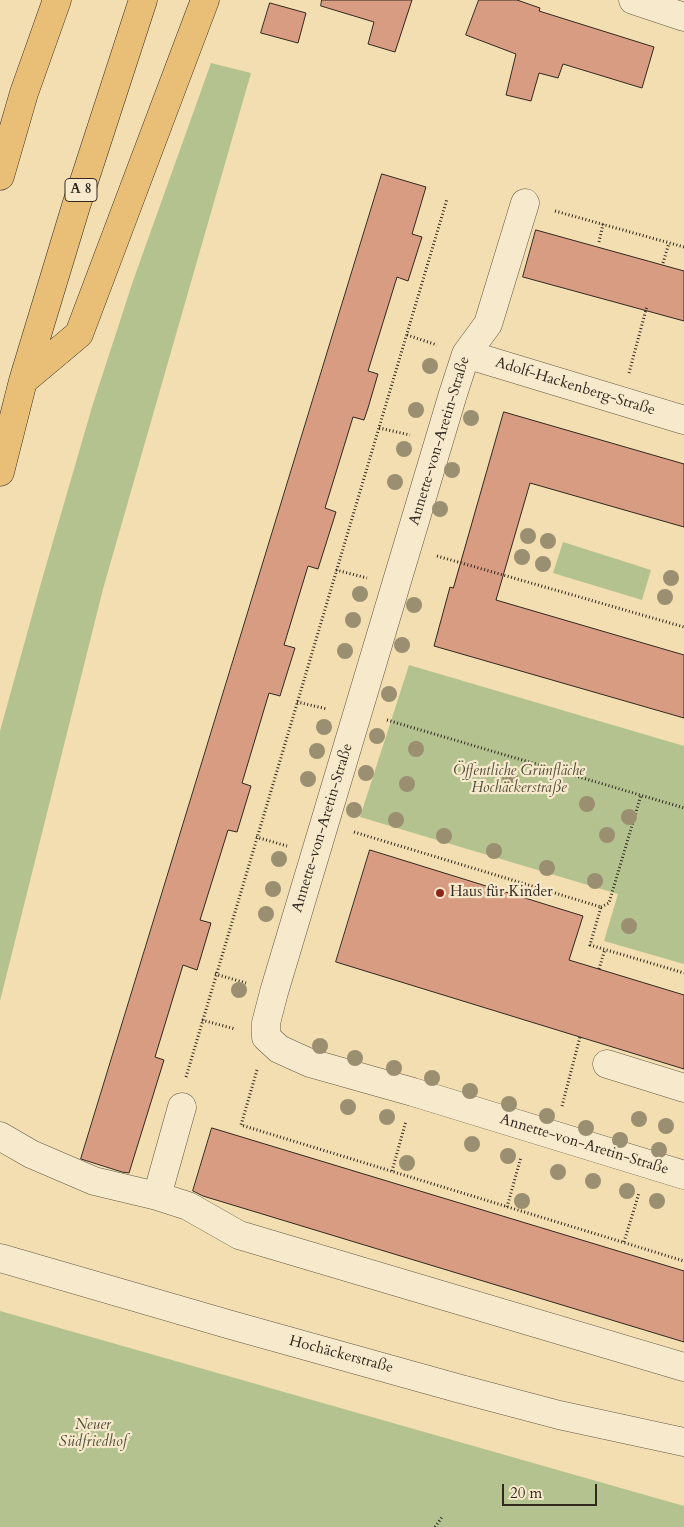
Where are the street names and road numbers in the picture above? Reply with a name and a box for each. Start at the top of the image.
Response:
road number: A 8 [65,178,97,202]
street label: Annette-von-Aretin-Straße [406,354,474,528]
street label: Adolf-Hackenberg-Straße [493,354,657,420]
street label: Annette-von-Aretin-Straße [289,741,357,915]
street label: Annette-von-Aretin-Straße [497,1111,671,1179]
street label: Hochäckerstraße [287,1332,395,1378]

